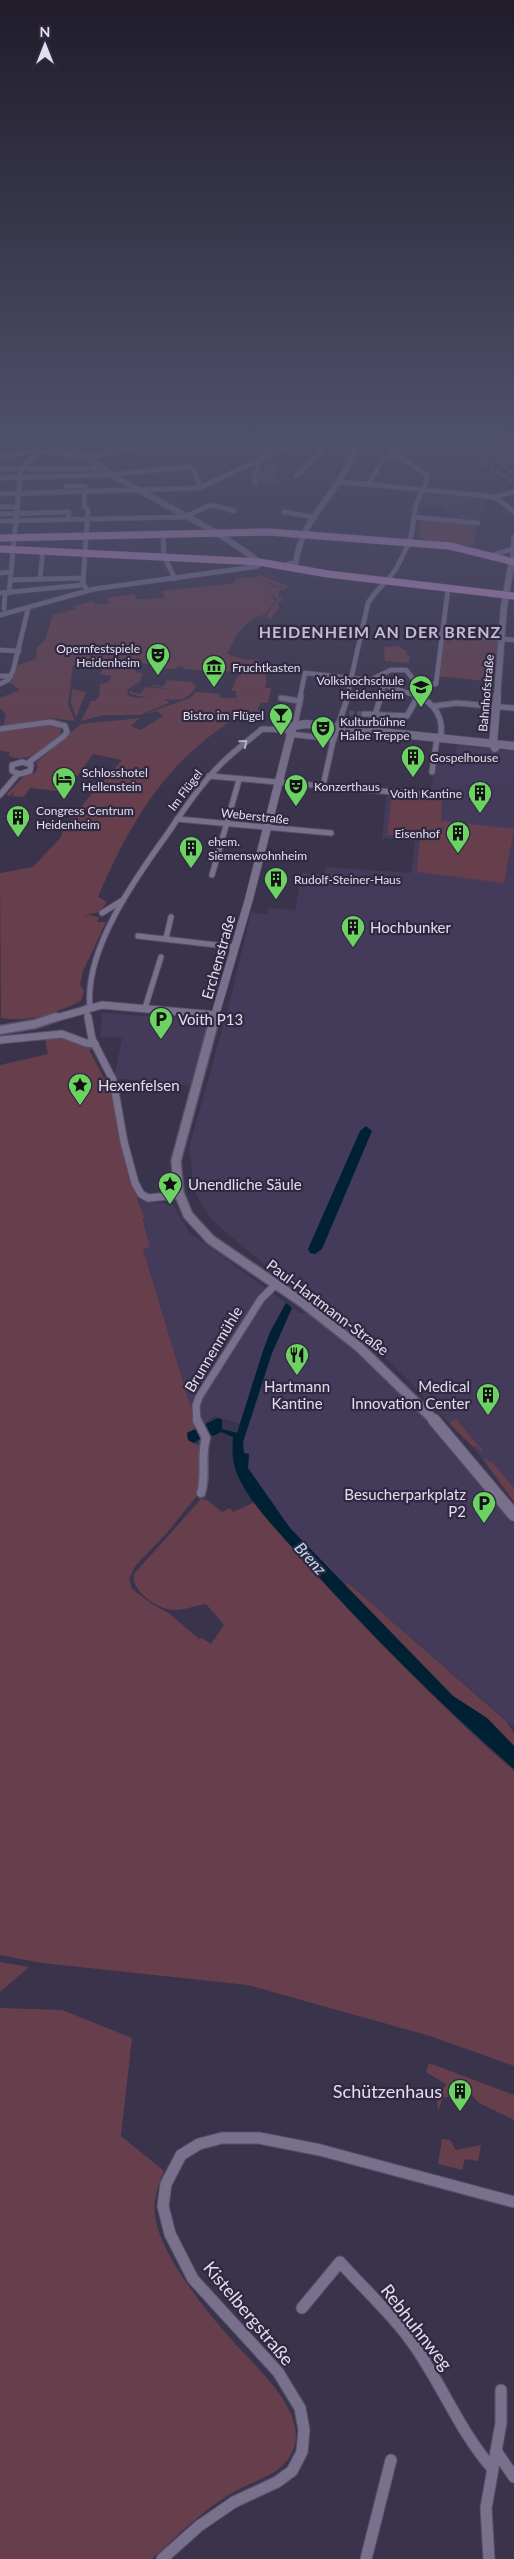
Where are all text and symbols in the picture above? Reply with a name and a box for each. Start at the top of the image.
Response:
north arrow [20,20,70,70]
text: N [40,23,50,40]
district label: HEIDENHEIM AN DER BRENZ [259,622,501,641]
place label: Opernfestspiele Heidenheim [56,641,140,670]
theatre icon: Opernfestspiele Heidenheim [145,642,171,676]
museum icon: Fruchtkasten [201,654,227,688]
street label: Bahnhofstraße [475,654,497,732]
place label: Fruchtkasten [232,660,301,675]
place label: Volkshochschule Heidenheim [316,673,404,702]
school or university icon: Volkshochschule Heidenheim [408,674,434,708]
bar icon: Bistro im Flügel [268,702,294,736]
place label: Bistro im Flügel [183,708,264,723]
place label: Kulturbühne Halbe Treppe [340,714,410,743]
theatre icon: Kulturbühne Halbe Treppe [310,715,336,749]
one-way arrow [238,741,247,749]
building icon: Gospelhouse [400,744,426,778]
place label: Gospelhouse [430,750,498,765]
place label: Schlosshotel Hellenstein [82,765,148,794]
hotel icon: Schlosshotel Hellenstein [51,766,77,800]
street label: Im Flügel [165,766,205,814]
theatre icon: Konzerthaus [283,773,309,807]
place label: Konzerthaus [314,779,380,794]
building icon: Voith Kantine [467,780,493,814]
place label: Voith Kantine [390,786,462,801]
place label: Congress Centrum Heidenheim [36,803,134,832]
building icon: Congress Centrum Heidenheim [5,804,31,838]
street label: Weberstraße [220,805,290,827]
building icon: Eisenhof [445,820,471,854]
place label: Eisenhof [394,826,441,841]
place label: ehem. Siemenswohnheim [208,834,307,863]
building icon: ehem. Siemenswohnheim [178,835,204,869]
building icon: Rudolf-Steiner-Haus [263,866,289,900]
place label: Rudolf-Steiner-Haus [294,872,401,887]
street label: Erchenstraße [197,913,239,1001]
building icon: Hochbunker [340,914,366,948]
place label: Hochbunker [370,918,452,936]
parking icon: Voith P13 [148,1006,174,1040]
place label: Voith P13 [178,1010,243,1028]
place icon: Hexenfelsen [67,1072,93,1106]
place label: Hexenfelsen [98,1076,180,1094]
place icon: Unendliche Säule [157,1171,183,1205]
place label: Unendliche Säule [188,1175,302,1193]
street label: Paul-Hartmann-Straße [264,1255,393,1359]
street label: Brunnenmühle [180,1303,246,1395]
restaurant icon: Hartmann Kantine [284,1342,310,1376]
place label: Hartmann Kantine [264,1377,330,1412]
place label: Medical Innovation Center [351,1377,471,1412]
building icon: Medical Innovation Center [475,1382,501,1416]
place label: Besucherparkplatz P2 [344,1485,466,1520]
parking icon: Besucherparkplatz P2 [471,1490,497,1524]
water label: Brenz [291,1538,331,1578]
building icon: Schützenhaus [447,2078,473,2112]
place label: Schützenhaus [333,2080,442,2102]
street label: Kistelbergstraße [199,2257,299,2369]
street label: Rebhuhnweg [377,2280,457,2374]

